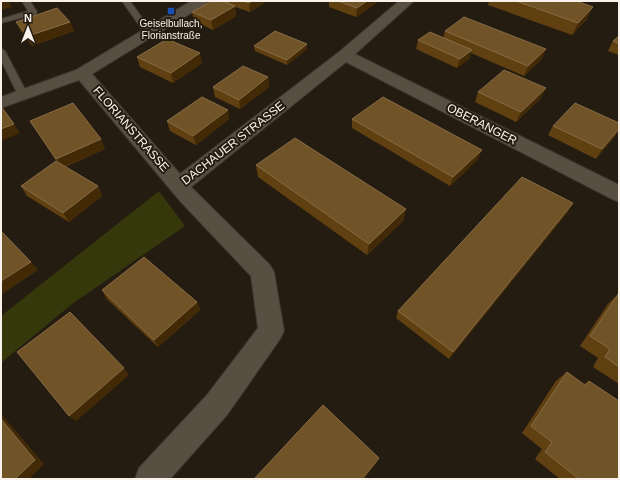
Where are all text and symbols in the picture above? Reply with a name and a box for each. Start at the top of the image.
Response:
marker: Geiselbullach, Florianstraße [166,6,176,16]
north arrow [8,8,48,48]
text: N [24,12,32,24]
place label: Geiselbullach, Florianstraße [140,18,202,41]
street label: FLORIANSTRASSE [90,84,172,174]
street label: DACHAUER STRASSE [179,98,287,188]
street label: OBERANGER [445,100,520,148]

